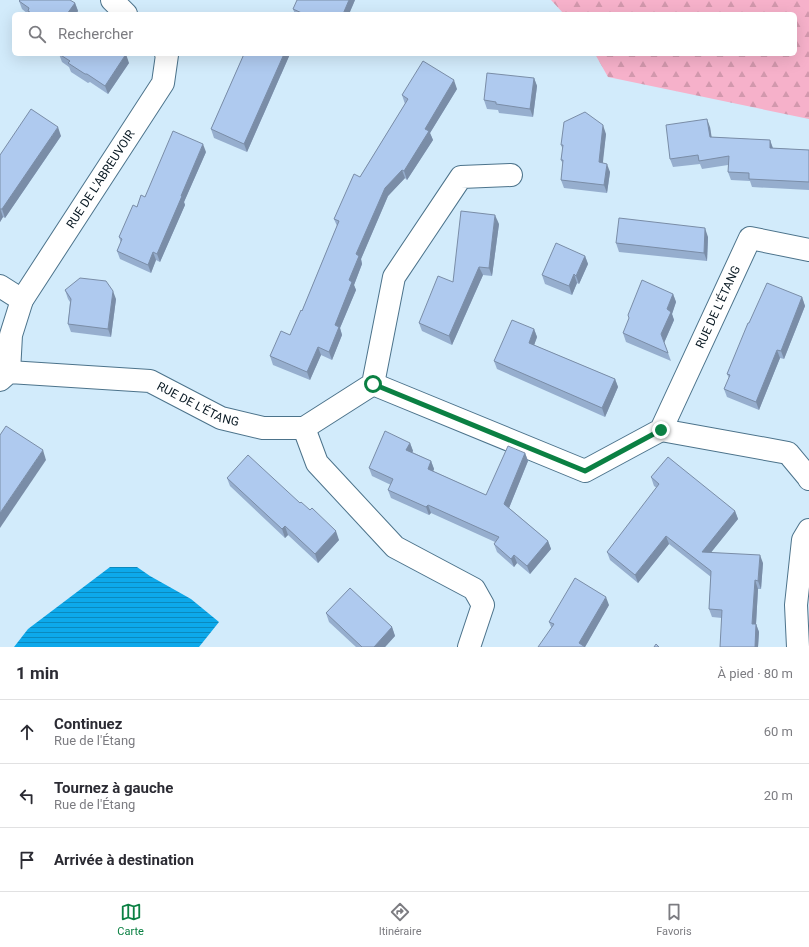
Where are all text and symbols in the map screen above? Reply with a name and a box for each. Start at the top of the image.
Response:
search box [12,12,797,56]
icon: search [26,23,48,45]
text: Rechercher [58,25,133,43]
street label: RUE DE L'ABREUVOIR [64,127,138,231]
street label: RUE DE L'ÉTANG [693,264,743,351]
route start [364,375,382,393]
street label: RUE DE L'ÉTANG [155,379,240,429]
route end [652,421,670,439]
text: 1 min [16,663,59,683]
text: À pied · 80 m [718,666,793,681]
text: Continuez [54,715,122,733]
icon: ahead [16,721,38,743]
text: 60 m [764,724,793,739]
text: Rue de l'Étang [54,733,135,748]
text: Tournez à gauche [54,779,173,797]
icon: left [16,785,38,807]
text: 20 m [764,788,793,803]
text: Rue de l'Étang [54,797,135,812]
icon: arrive [16,849,38,871]
text: Arrivée à destination [54,851,194,869]
tab: Carte [117,901,144,938]
tab: Itinéraire [379,901,421,938]
tab: Favoris [656,901,692,938]

